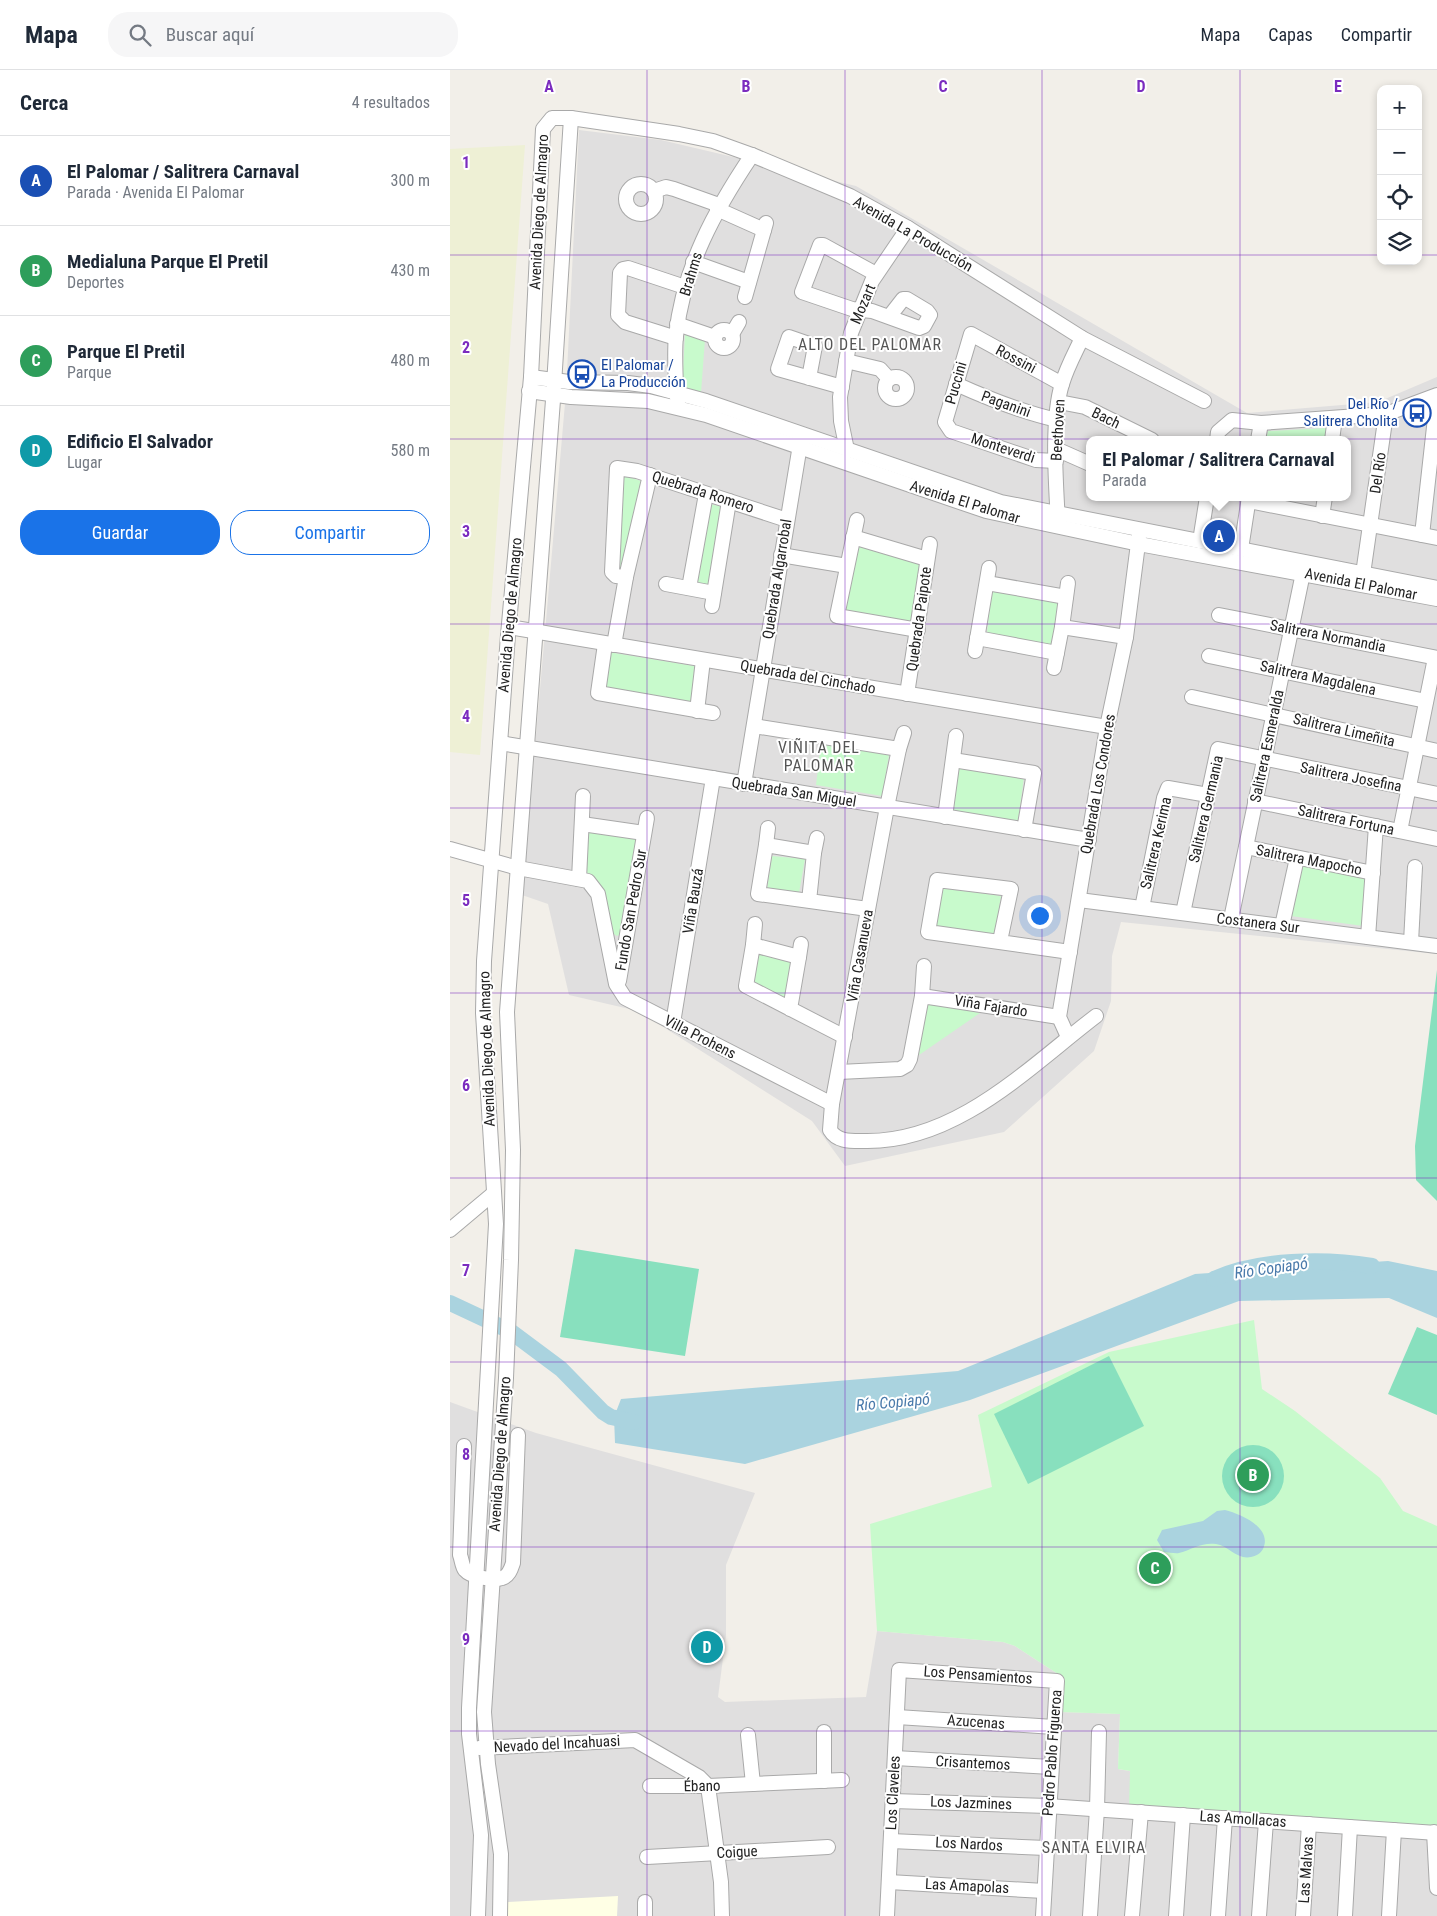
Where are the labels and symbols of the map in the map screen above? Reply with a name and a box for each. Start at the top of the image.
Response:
text: A [544,77,554,96]
text: B [742,77,751,96]
text: C [938,77,948,96]
text: D [1136,77,1146,96]
text: E [1334,77,1342,96]
street label: Avenida Diego de Almagro [526,134,552,290]
text: 1 [462,153,470,172]
street label: Avenida La Producción [850,192,976,276]
street label: Brahms [676,250,706,298]
street label: Mozart [847,281,879,327]
district label: ALTO DEL PALOMAR [798,335,942,354]
text: 2 [462,338,470,357]
street label: Rossini [993,341,1039,377]
place label: El Palomar / La Producción [601,356,686,391]
bus stop icon: El Palomar / La Producción [567,359,597,389]
street label: Puccini [941,360,971,406]
street label: Paganini [979,387,1033,421]
place label: Del Río / Salitrera Cholita [1304,395,1398,430]
bus stop icon: Del Río / Salitrera Cholita [1402,398,1432,428]
street label: Beethoven [1047,399,1069,461]
street label: Bach [1089,403,1123,433]
street label: Monteverdi [969,429,1037,467]
street label: Del Río [1366,451,1390,495]
street label: Quebrada Romero [650,467,756,517]
street label: Avenida El Palomar [908,477,1023,527]
pin: A [1203,517,1235,555]
street label: Quebrada Algarrobal [759,518,795,640]
text: 3 [462,522,470,541]
street label: Avenida Diego de Almagro [494,537,526,693]
street label: Avenida El Palomar [1303,564,1419,604]
street label: Quebrada Paipote [903,566,935,672]
street label: Salitrera Normandia [1268,616,1388,656]
street label: Quebrada del Cinchado [739,656,877,698]
street label: Salitrera Magdalena [1258,657,1378,699]
street label: Salitrera Esmeralda [1246,688,1288,804]
text: 4 [462,707,470,726]
street label: Salitrera Limeñita [1291,710,1397,750]
street label: Quebrada Los Condores [1077,712,1119,855]
district label: VIÑITA DEL PALOMAR [778,737,860,775]
street label: Salitrera Germania [1185,754,1227,864]
street label: Salitrera Josefina [1299,758,1403,796]
street label: Quebrada San Miguel [730,773,858,811]
street label: Salitrera Kerima [1137,795,1175,891]
street label: Salitrera Fortuna [1296,801,1396,839]
street label: Salitrera Mapocho [1254,841,1364,879]
street label: Fundo San Pedro Sur [611,847,651,972]
street label: Viña Bauzá [679,867,707,935]
text: 5 [462,891,470,910]
your location [1027,903,1053,929]
street label: Viña Casanueva [843,908,877,1004]
street label: Costanera Sur [1216,909,1301,937]
street label: Avenida Diego de Almagro [475,971,499,1127]
street label: Viña Fajardo [953,991,1029,1021]
street label: Villa Prohens [661,1011,739,1063]
text: 6 [462,1076,470,1095]
water label: Río Copiapó [1233,1253,1309,1283]
text: 7 [462,1261,470,1280]
street label: Avenida Diego de Almagro [486,1376,514,1532]
water label: Río Copiapó [855,1389,931,1415]
text: 8 [462,1445,470,1464]
pin: B [1237,1456,1269,1494]
pin: C [1139,1549,1171,1587]
pin: D [691,1628,723,1666]
text: 9 [462,1630,470,1649]
street label: Los Pensamientos [923,1662,1033,1688]
street label: Pedro Pablo Figueroa [1039,1689,1065,1817]
street label: Azucenas [947,1711,1006,1733]
street label: Nevado del Incahuasi [493,1732,621,1756]
street label: Crisantemos [935,1752,1011,1774]
street label: Los Claveles [882,1755,904,1831]
street label: Ébano [683,1777,721,1795]
street label: Los Jazmines [930,1793,1012,1813]
street label: Las Amollacas [1199,1807,1287,1831]
street label: Los Nardos [935,1833,1003,1855]
street label: Las Malvas [1295,1836,1317,1904]
district label: SANTA ELVIRA [1042,1838,1146,1857]
street label: Coigue [716,1842,758,1862]
street label: Las Amapolas [925,1875,1010,1897]

